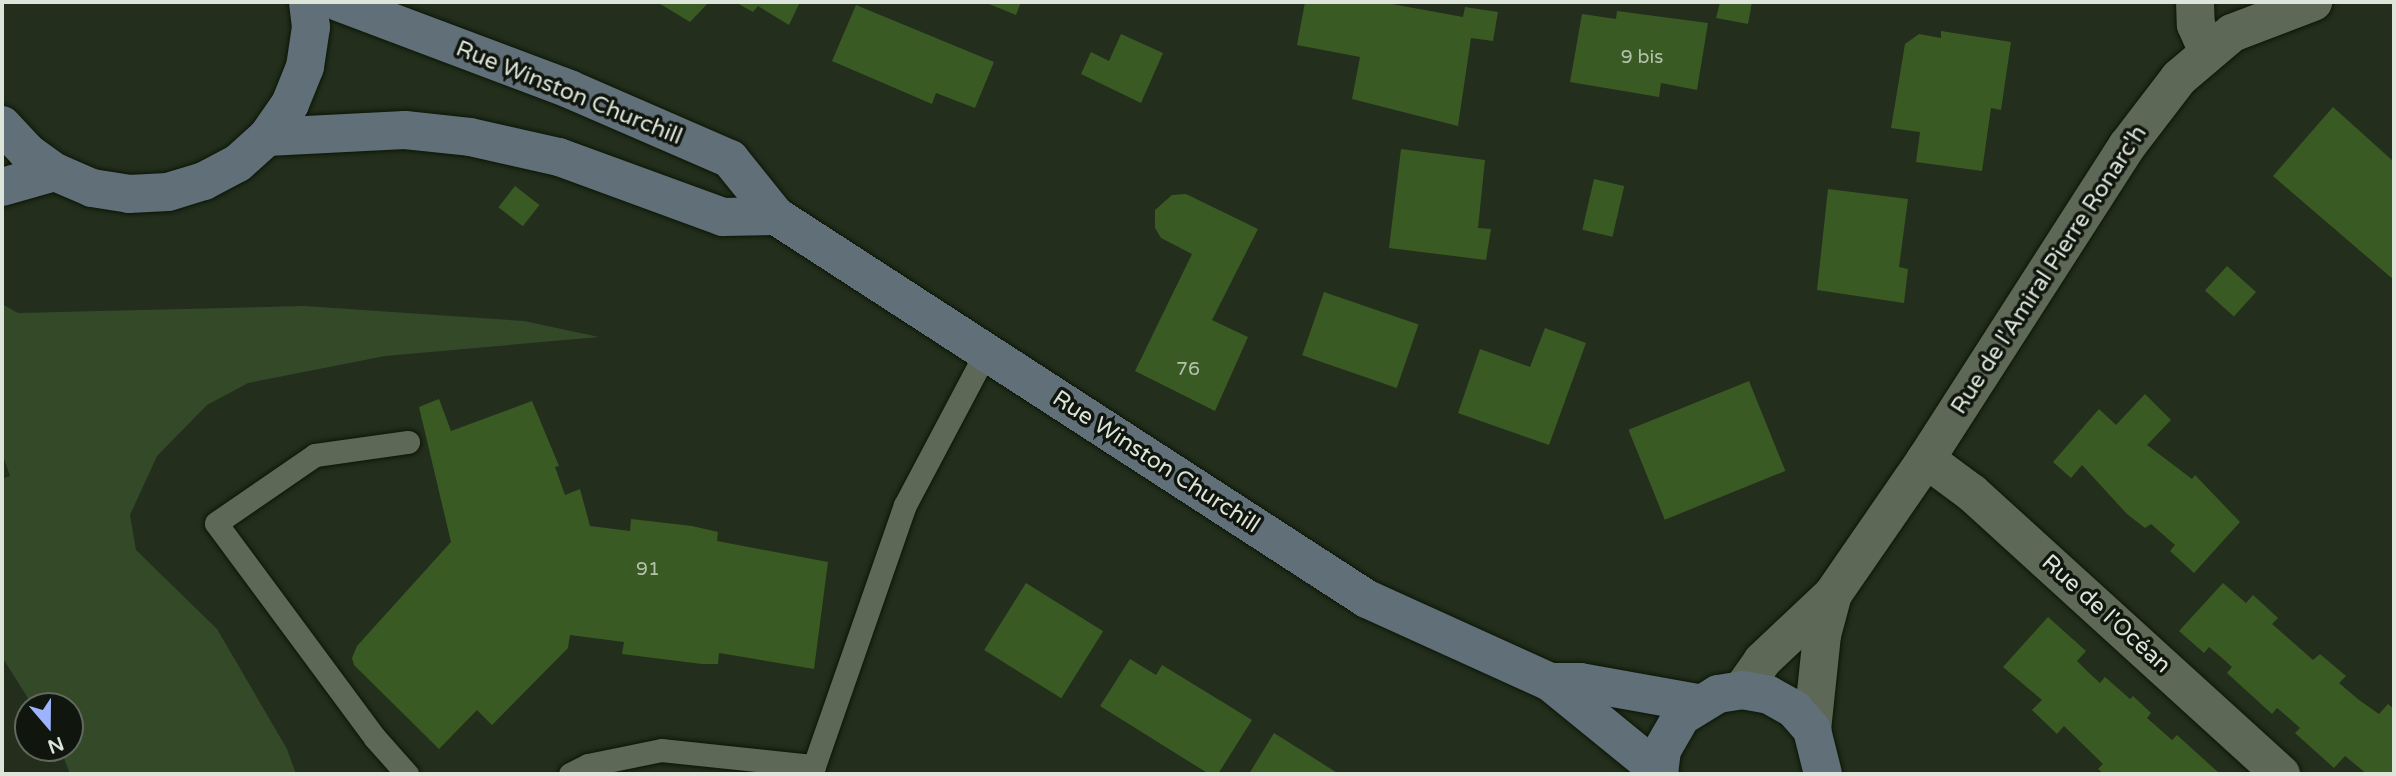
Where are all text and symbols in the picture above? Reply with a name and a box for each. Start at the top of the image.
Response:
street label: Rue Winston Churchill [452,35,686,151]
house number: 9 bis [1621,47,1663,69]
street label: Rue de l'Amiral Pierre Ronarc'h [1945,121,2153,419]
house number: 76 [1176,359,1200,381]
street label: Rue Winston Churchill [1047,385,1265,539]
street label: Rue de l'Océan [2036,549,2176,679]
house number: 91 [636,559,660,581]
north arrow [14,692,84,762]
text: N [45,732,66,758]

